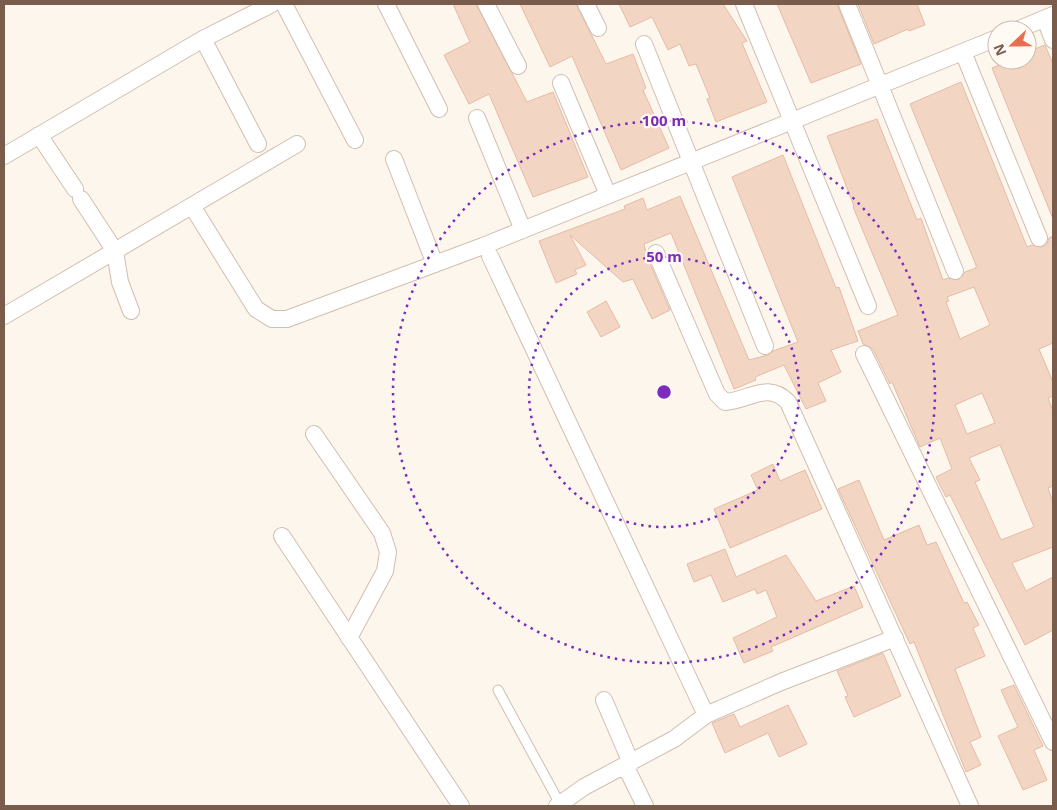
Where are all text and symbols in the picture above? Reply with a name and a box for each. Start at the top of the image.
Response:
north arrow [987,20,1037,70]
text: N [989,41,1010,59]
text: 100 m [642,110,686,130]
text: 50 m [646,246,682,266]
centre of rings [655,383,673,401]

